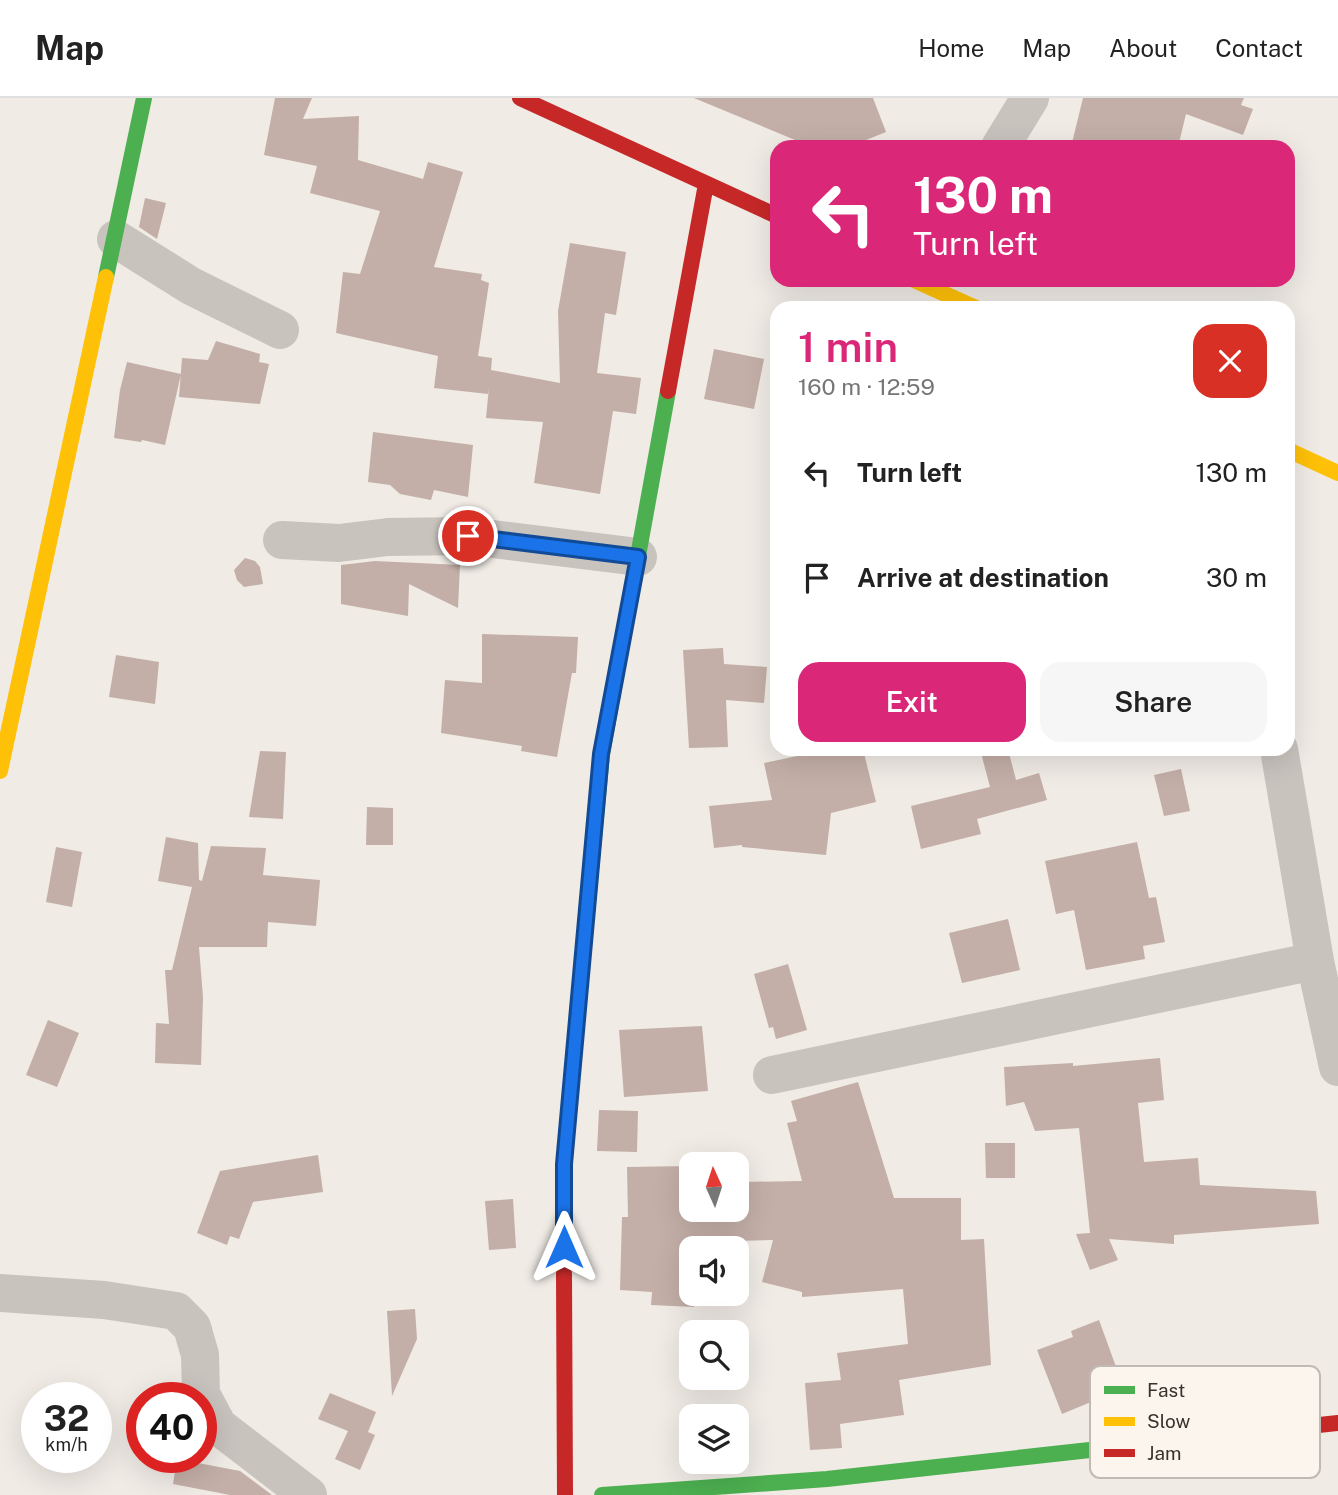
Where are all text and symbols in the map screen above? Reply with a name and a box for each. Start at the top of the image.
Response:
text: Map [35,29,104,67]
text: Home [918,34,984,62]
text: Map [1022,34,1071,62]
text: About [1109,34,1177,62]
text: Contact [1215,34,1303,62]
text: 130 m [913,166,1053,224]
icon: left [798,168,889,259]
text: Turn left [913,225,1038,262]
text: 1 min [798,322,898,371]
button: close [1193,324,1267,398]
text: 160 m · 12:59 [798,373,935,400]
icon: left [798,454,836,492]
text: Turn left [857,457,962,488]
text: 130 m [1195,457,1267,488]
pin [438,506,498,566]
icon: arrive [449,517,487,555]
icon: arrive [798,559,836,597]
text: Arrive at destination [857,562,1109,593]
text: 30 m [1206,562,1267,593]
button: Exit [798,662,1026,742]
button: Share [1040,662,1267,742]
north arrow [679,1152,749,1222]
map controls [679,1152,749,1474]
position arrow [527,1210,601,1284]
button: sound [679,1236,749,1306]
button: search [679,1320,749,1390]
legend [1090,1366,1320,1478]
text: Fast [1147,1379,1185,1401]
speed limit sign: 40 [126,1382,217,1473]
text: 32 [44,1398,89,1439]
button: layers [679,1404,749,1474]
text: Slow [1147,1410,1191,1432]
text: km/h [45,1434,88,1455]
text: Jam [1147,1442,1181,1464]

